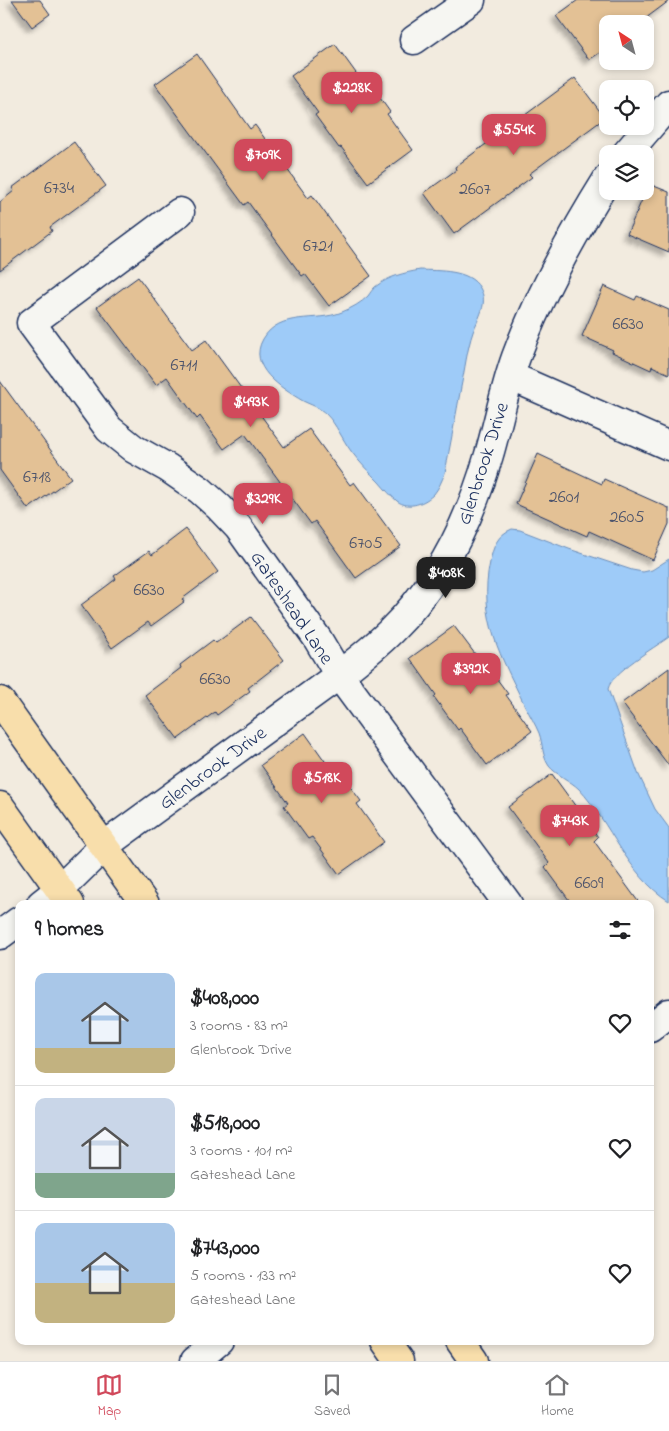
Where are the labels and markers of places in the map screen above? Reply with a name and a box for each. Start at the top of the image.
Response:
pin: $228K [317,72,387,114]
pin: $554K [479,114,549,156]
pin: $709K [228,138,298,181]
pin: $493K [216,386,286,428]
pin: $329K [228,482,298,525]
pin: $408K [411,556,481,599]
pin: $392K [436,652,506,695]
pin: $518K [287,762,357,804]
pin: $743K [535,804,605,847]

